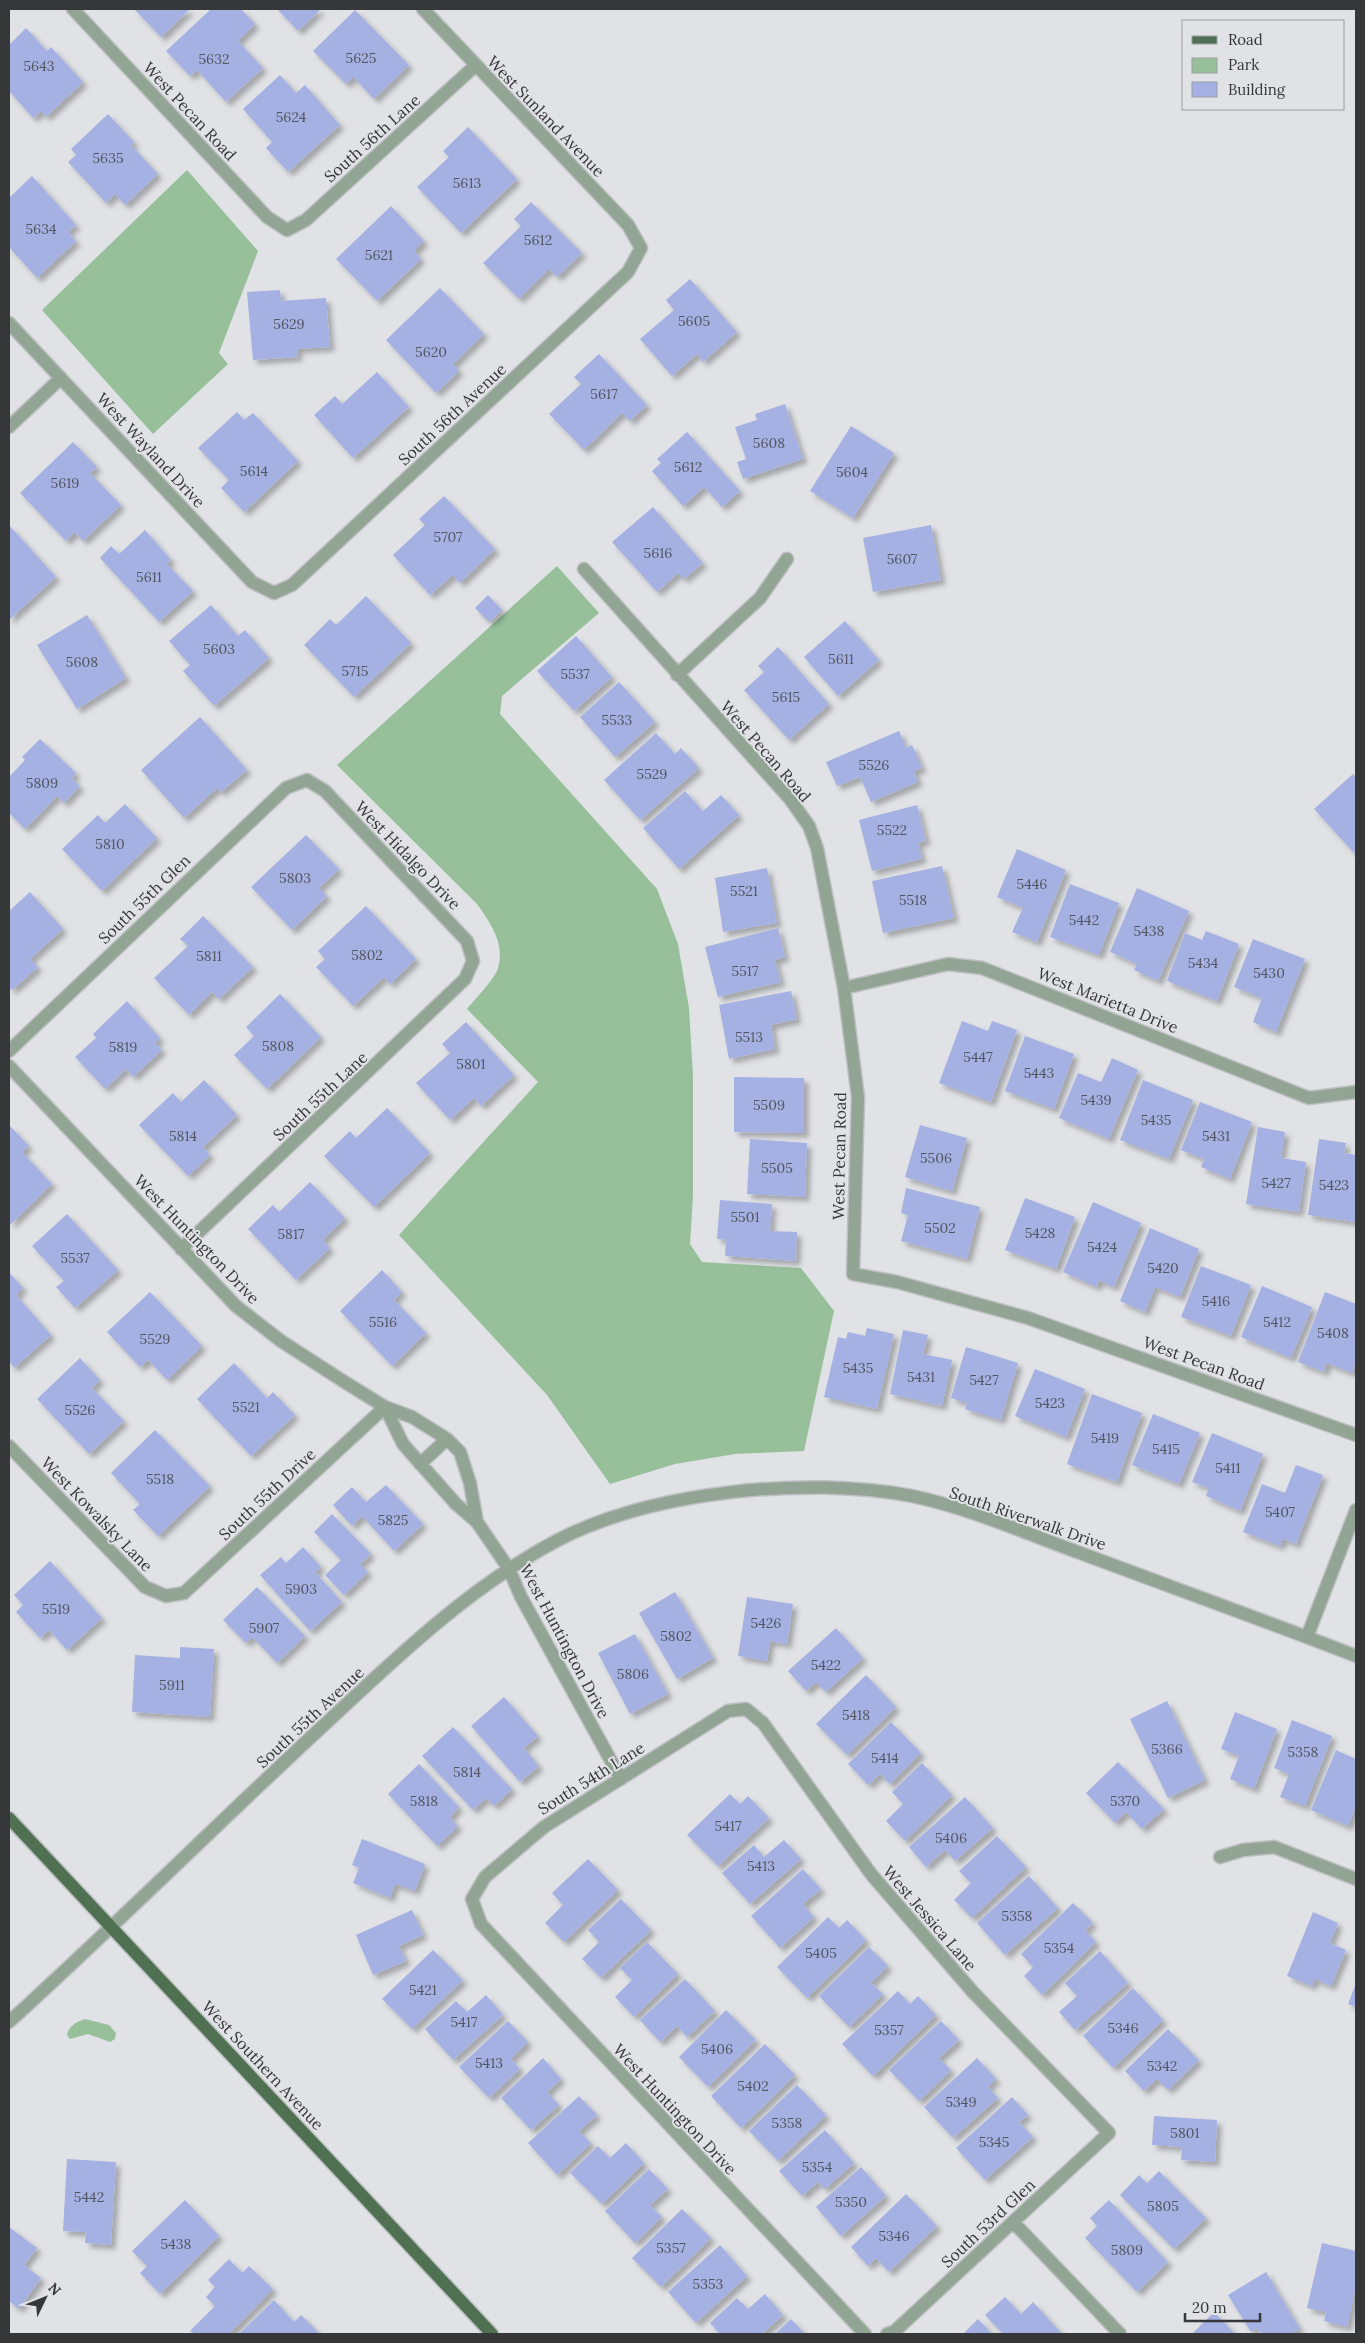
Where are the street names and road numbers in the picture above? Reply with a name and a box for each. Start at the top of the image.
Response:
street label: West Sunland Avenue [483,51,609,181]
street label: West Pecan Road [139,57,241,165]
street label: South 56th Lane [320,89,424,186]
street label: South 56th Avenue [394,359,510,469]
street label: West Wayland Drive [93,388,210,512]
street label: West Pecan Road [717,696,816,806]
street label: West Hidalgo Drive [351,797,465,914]
street label: South 55th Glen [94,850,194,948]
street label: West Marietta Drive [1035,963,1181,1037]
street label: South 55th Lane [269,1047,372,1145]
street label: West Pecan Road [828,1092,850,1220]
street label: West Huntington Drive [130,1170,264,1308]
street label: West Pecan Road [1141,1332,1268,1394]
street label: South 55th Drive [214,1444,320,1544]
street label: West Kowalsky Lane [37,1452,157,1576]
street label: South Riverwalk Drive [947,1482,1109,1554]
street label: West Huntington Drive [516,1560,614,1722]
street label: South 55th Avenue [252,1662,368,1772]
street label: South 54th Lane [534,1737,648,1819]
street label: West Jessica Lane [879,1861,981,1975]
street label: West Southern Avenue [198,1996,328,2134]
street label: West Huntington Drive [609,2039,741,2179]
street label: South 53rd Glen [937,2174,1039,2272]

